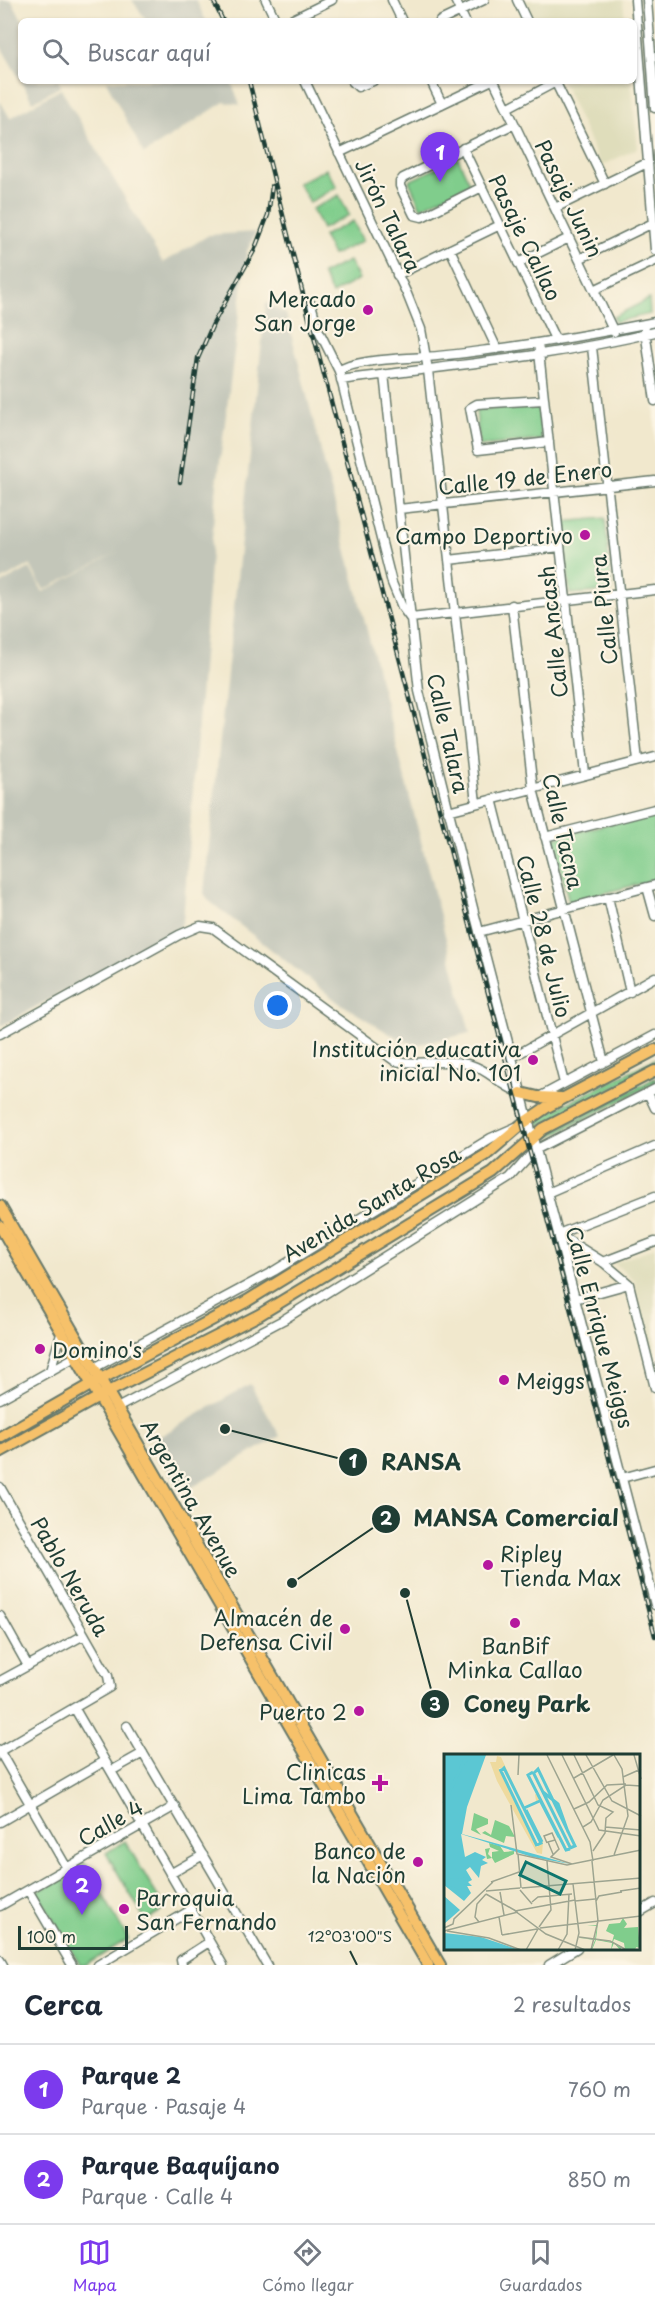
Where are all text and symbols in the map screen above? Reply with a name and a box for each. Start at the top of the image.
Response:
search box [18,18,637,84]
icon: search [39,35,72,68]
text: Buscar aquí [87,35,211,68]
pin: 1 [420,132,460,182]
street label: Pasaje Junin [528,134,612,262]
street label: Jirón Talara [348,153,431,278]
street label: Pasaje Callao [482,168,570,306]
place label: Mercado San Jorge [254,282,356,338]
marker: Mercado San Jorge [361,303,375,317]
street label: Calle 19 de Enero [436,452,614,502]
place label: Campo Deportivo [395,519,573,551]
marker: Campo Deportivo [578,528,592,542]
street label: Calle Piura [581,553,625,667]
street label: Calle Ancash [529,564,575,700]
street label: Calle Talara [420,670,479,797]
street label: Calle Tacna [535,770,593,892]
street label: Calle 28 de Julio [509,851,581,1021]
your location [263,991,292,1020]
place label: Institución educativa inicial No. 101 [312,1032,522,1088]
marker: Institución educativa inicial No. 101 [526,1053,540,1067]
street label: Avenida Santa Rosa [276,1137,466,1269]
street label: Calle Enrique Meiggs [559,1222,643,1432]
place label: Domino's [52,1333,142,1365]
marker: Domino's [33,1342,47,1356]
place label: Meiggs [516,1364,585,1396]
marker: Meiggs [497,1373,511,1387]
street label: Argentina Avenue [134,1413,250,1583]
callout: RANSA [338,1442,473,1482]
text: RANSA [381,1444,461,1477]
text: 1 [349,1447,358,1474]
callout: MANSA Comercial [371,1499,631,1539]
text: MANSA Comercial [413,1500,619,1533]
text: 2 [380,1504,393,1531]
street label: Pablo Neruda [24,1510,118,1642]
place label: Ripley Tienda Max [500,1537,621,1593]
marker: Ripley Tienda Max [481,1558,495,1572]
place label: Almacén de Defensa Civil [199,1601,333,1657]
marker: BanBif Minka Callao [508,1616,522,1630]
marker: Almacén de Defensa Civil [338,1622,352,1636]
place label: BanBif Minka Callao [447,1629,583,1685]
callout: Coney Park [420,1684,603,1724]
text: Coney Park [463,1686,591,1719]
text: 3 [429,1690,441,1717]
place label: Puerto 2 [259,1695,347,1727]
marker: Puerto 2 [352,1704,366,1718]
inset map [444,1754,640,1950]
place label: Clinicas Lima Tambo [242,1755,366,1811]
marker: Clinicas Lima Tambo [371,1774,389,1792]
street label: Calle 4 [71,1790,149,1854]
place label: Banco de la Nación [311,1834,406,1890]
marker: Banco de la Nación [411,1855,425,1869]
pin: 2 [62,1866,101,1915]
place label: Parroquia San Fernando [136,1881,277,1937]
marker: Parroquia San Fernando [117,1902,131,1916]
scale bar [18,1923,128,1950]
text: 100 m [27,1924,76,1948]
text: 12°03'00"S [308,1924,392,1947]
text: Cerca [24,1985,103,2024]
text: 2 resultados [513,1989,631,2019]
text: Parque 2 [81,2058,181,2091]
text: 1 [39,2074,48,2104]
text: 760 m [568,2074,631,2104]
text: Parque · Pasaje 4 [81,2091,246,2121]
text: Parque Baquíjano [81,2148,279,2181]
text: 2 [36,2164,51,2194]
text: 850 m [567,2164,631,2194]
text: Parque · Calle 4 [81,2181,233,2211]
tab: Mapa [73,2236,117,2296]
tab: Cómo llegar [262,2236,354,2296]
tab: Guardados [499,2236,582,2296]

